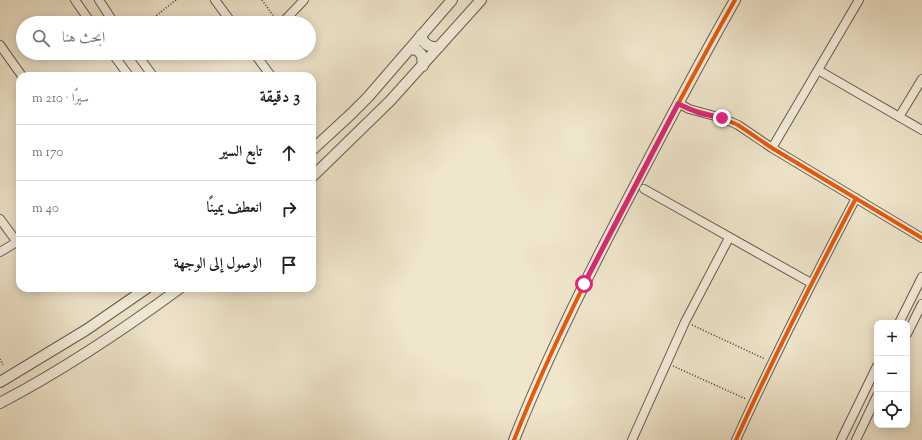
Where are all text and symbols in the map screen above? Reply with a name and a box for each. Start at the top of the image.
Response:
search box [16,16,316,60]
icon: search [30,27,52,49]
text: ابحث هنا [62,28,105,49]
text: 3 دقيقة [260,86,300,110]
text: سيرًا · 210 m [32,90,89,108]
route end [713,109,731,127]
text: تابع السير [220,142,262,163]
icon: ahead [278,142,300,164]
text: 170 m [32,144,63,162]
text: انعطف يمينًا [207,198,262,219]
icon: right [278,198,300,220]
text: 40 m [32,200,59,218]
text: الوصول إلى الوجهة [173,254,262,275]
icon: arrive [278,254,300,276]
route start [575,275,593,293]
map controls [874,320,910,428]
button: + [874,320,910,356]
button: − [874,356,910,392]
button: locate [874,392,910,428]

